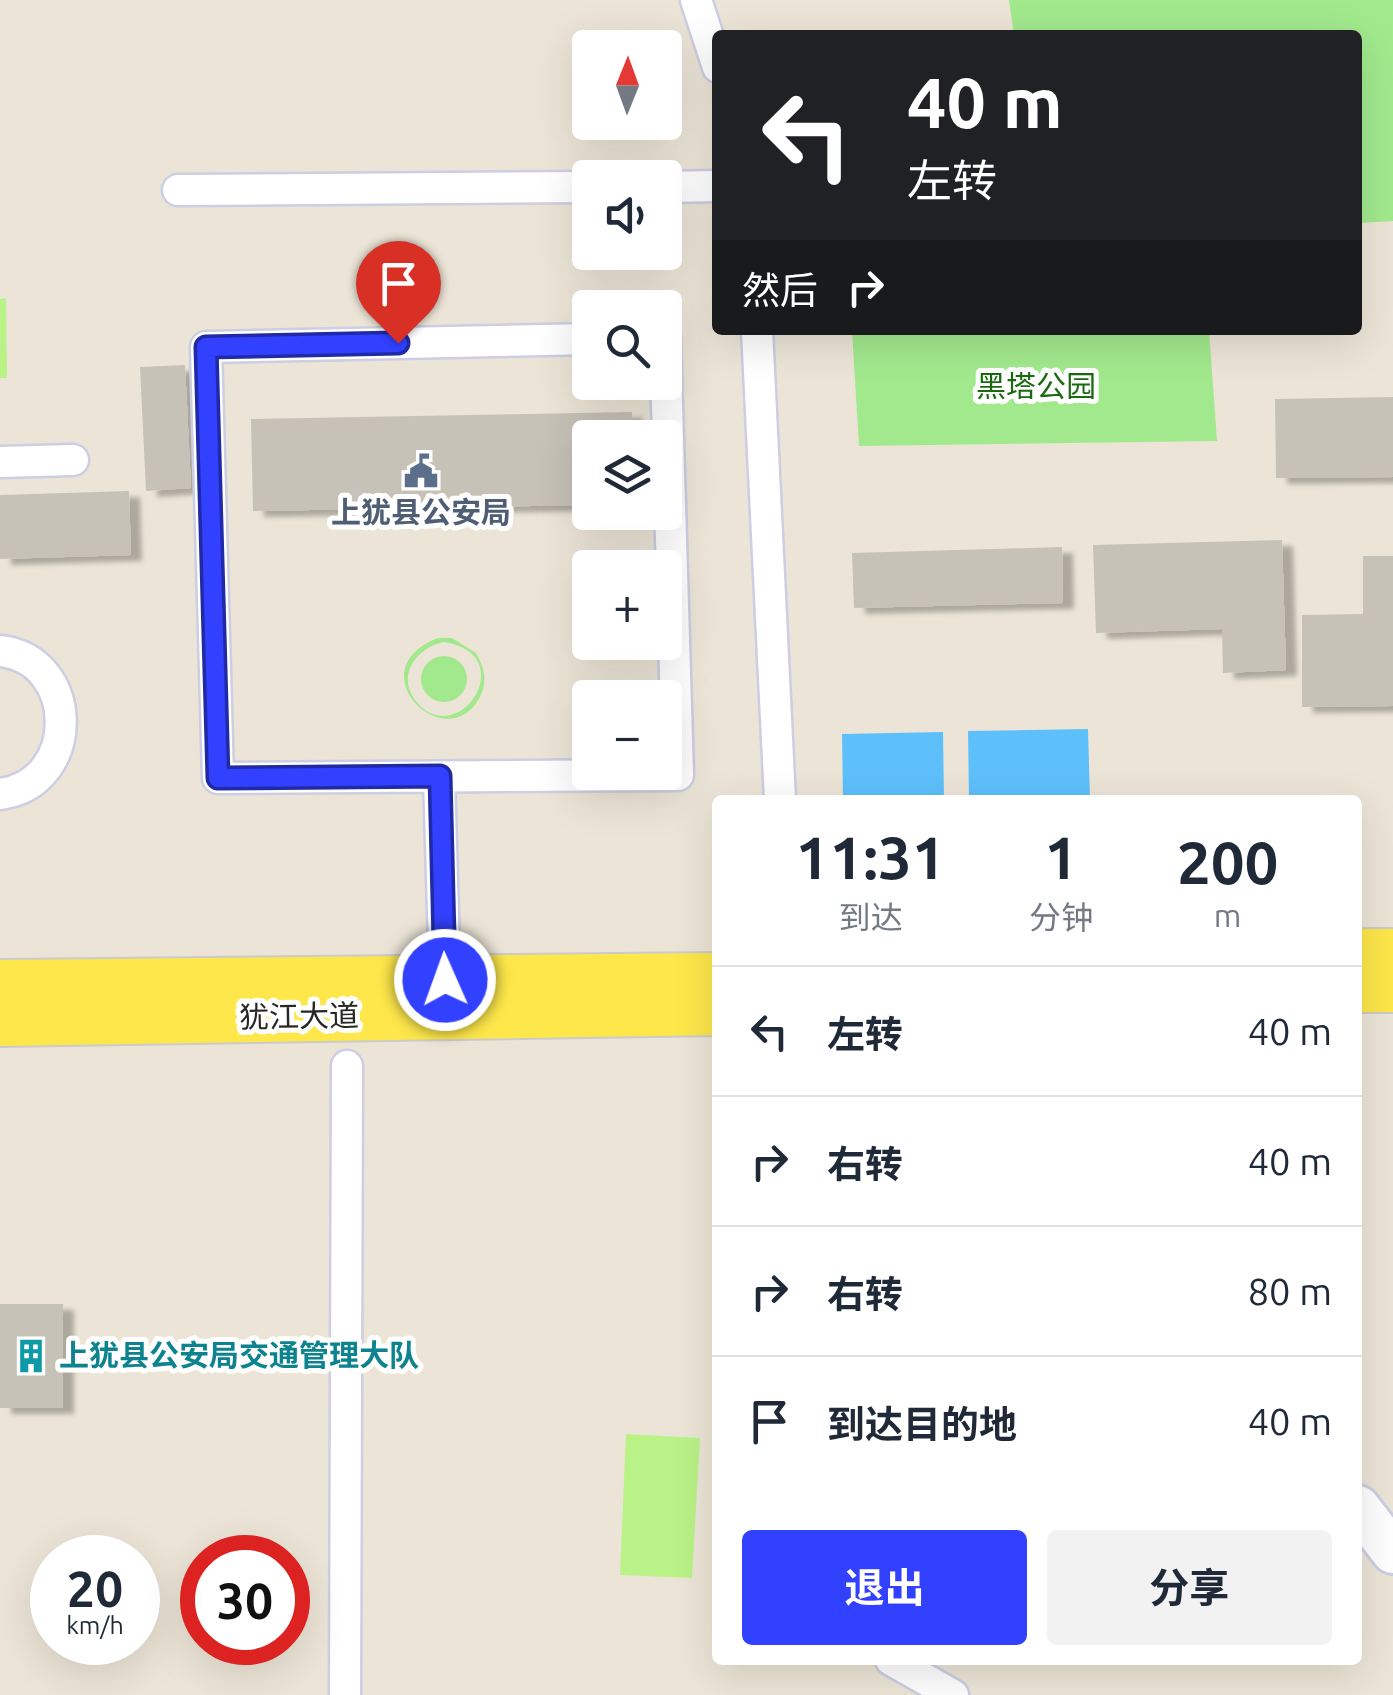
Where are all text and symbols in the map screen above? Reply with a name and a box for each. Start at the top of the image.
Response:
north arrow [572,30,682,140]
map controls [572,30,682,790]
text: 40 m [907,63,1063,141]
icon: left [742,70,872,200]
text: 左转 [907,155,997,206]
button: sound [572,160,682,270]
pin [356,241,441,344]
icon: arrive [371,256,426,311]
icon: right [838,260,893,315]
text: 然后 [742,269,818,311]
button: search [572,290,682,400]
park label: 黑塔公园 [976,369,1096,403]
button: layers [572,420,682,530]
public building icon: 上犹县公安局 [402,452,440,490]
place label: 上犹县公安局 [331,495,511,529]
button: + [572,550,682,660]
button: − [572,680,682,790]
text: 11:31 [796,823,946,890]
text: 1 [1044,823,1078,890]
text: 200 [1177,828,1278,895]
text: m [1214,897,1241,933]
text: 到达 [839,899,903,935]
text: 分钟 [1029,899,1093,935]
position arrow [393,928,497,1032]
street label: 犹江大道 [239,998,359,1034]
icon: left [742,1004,797,1059]
text: 40 m [1248,1010,1332,1052]
text: 左转 [827,1013,903,1055]
icon: right [742,1134,797,1189]
text: 40 m [1248,1140,1332,1182]
text: 右转 [827,1143,903,1185]
icon: right [742,1264,797,1319]
text: 80 m [1248,1270,1332,1312]
text: 右转 [827,1273,903,1315]
building icon: 上犹县公安局交通管理大队 [12,1337,50,1375]
place label: 上犹县公安局交通管理大队 [59,1338,419,1372]
icon: arrive [742,1394,797,1449]
text: 40 m [1248,1400,1332,1442]
text: 到达目的地 [827,1403,1017,1445]
button: 退出 [742,1530,1027,1645]
button: 分享 [1047,1530,1332,1645]
speed limit sign: 30 [180,1535,310,1665]
text: 20 [67,1560,123,1616]
text: km/h [66,1611,124,1639]

